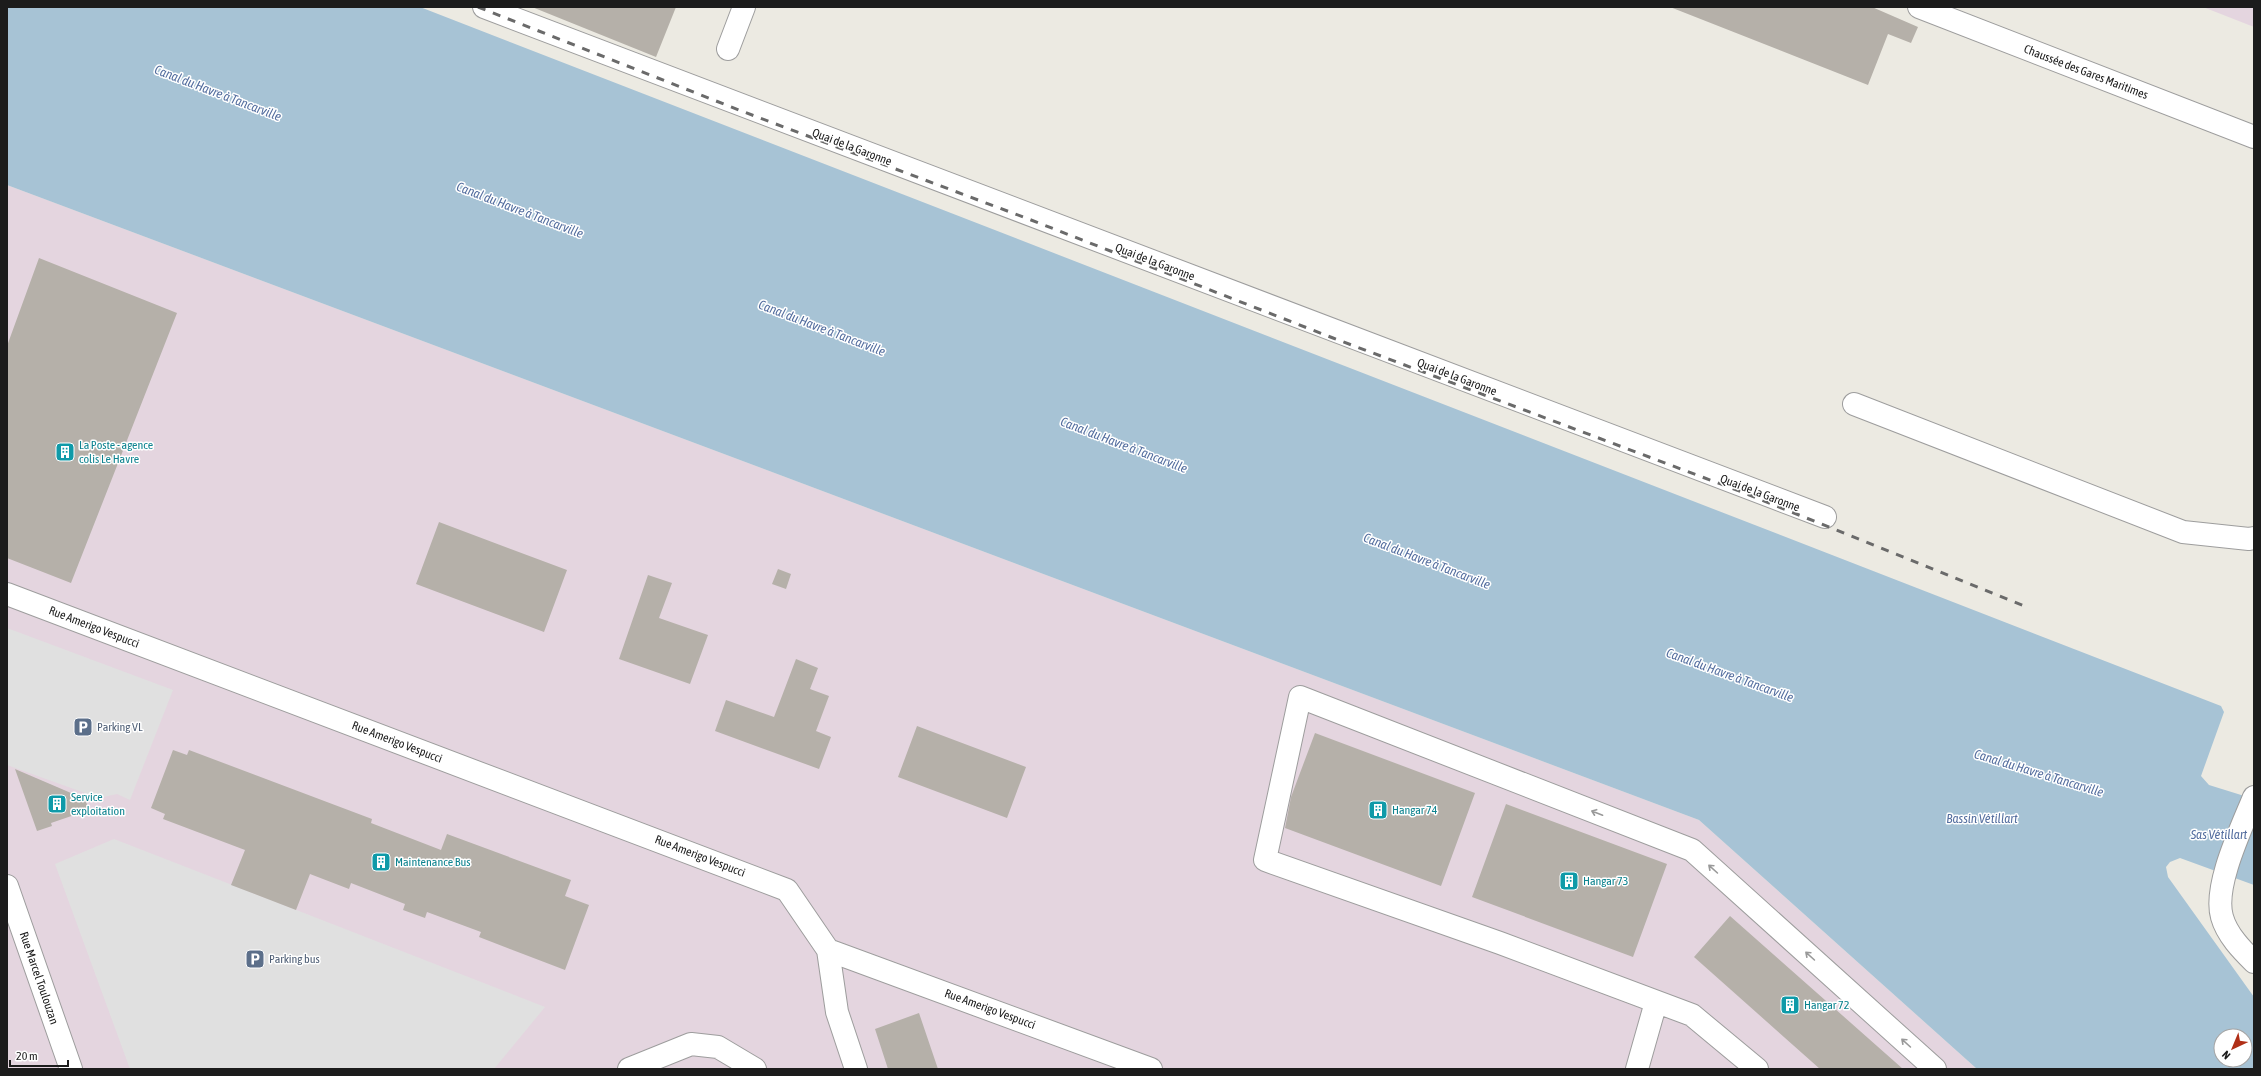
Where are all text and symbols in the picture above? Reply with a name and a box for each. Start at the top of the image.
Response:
street label: Chaussée des Gares Maritimes [2022,42,2150,102]
water label: Canal du Havre à Tancarville [153,62,284,124]
street label: Quai de la Garonne [810,125,894,169]
water label: Canal du Havre à Tancarville [455,179,586,241]
street label: Quai de la Garonne [1113,240,1197,284]
water label: Canal du Havre à Tancarville [757,297,888,359]
street label: Quai de la Garonne [1415,355,1499,399]
water label: Canal du Havre à Tancarville [1059,414,1190,476]
place label: La Poste - agence colis Le Havre [79,438,153,466]
building icon: La Poste - agence colis Le Havre [54,441,76,463]
street label: Quai de la Garonne [1718,471,1802,515]
water label: Canal du Havre à Tancarville [1362,530,1493,592]
street label: Rue Amerigo Vespucci [47,603,141,651]
water label: Canal du Havre à Tancarville [1664,645,1796,705]
parking icon: Parking VL [72,716,94,738]
street label: Rue Amerigo Vespucci [350,718,444,766]
place label: Parking VL [97,720,143,734]
water label: Canal du Havre à Tancarville [1972,746,2106,800]
place label: Service exploitation [71,790,125,818]
building icon: Service exploitation [46,793,68,815]
building icon: Hangar 74 [1367,799,1389,821]
place label: Hangar 74 [1392,803,1438,817]
one-way arrow [1591,809,1603,817]
water label: Bassin Vétillart [1946,811,2018,826]
water label: Sas Vétillart [2190,827,2248,842]
street label: Rue Amerigo Vespucci [653,832,747,880]
building icon: Maintenance Bus [370,851,392,873]
place label: Maintenance Bus [395,855,470,869]
one-way arrow [1707,865,1718,874]
building icon: Hangar 73 [1558,870,1580,892]
place label: Hangar 73 [1583,874,1628,888]
street label: Rue Marcel Toulouzan [17,930,61,1026]
parking icon: Parking bus [244,948,266,970]
place label: Parking bus [269,952,320,966]
one-way arrow [1805,952,1815,961]
street label: Rue Amerigo Vespucci [943,986,1037,1032]
building icon: Hangar 72 [1779,994,1801,1016]
place label: Hangar 72 [1804,998,1849,1012]
north arrow [2213,1028,2253,1068]
one-way arrow [1902,1039,1912,1048]
scale bar [10,1042,68,1068]
text: 20 m [16,1049,38,1063]
text: N [2220,1049,2233,1062]

